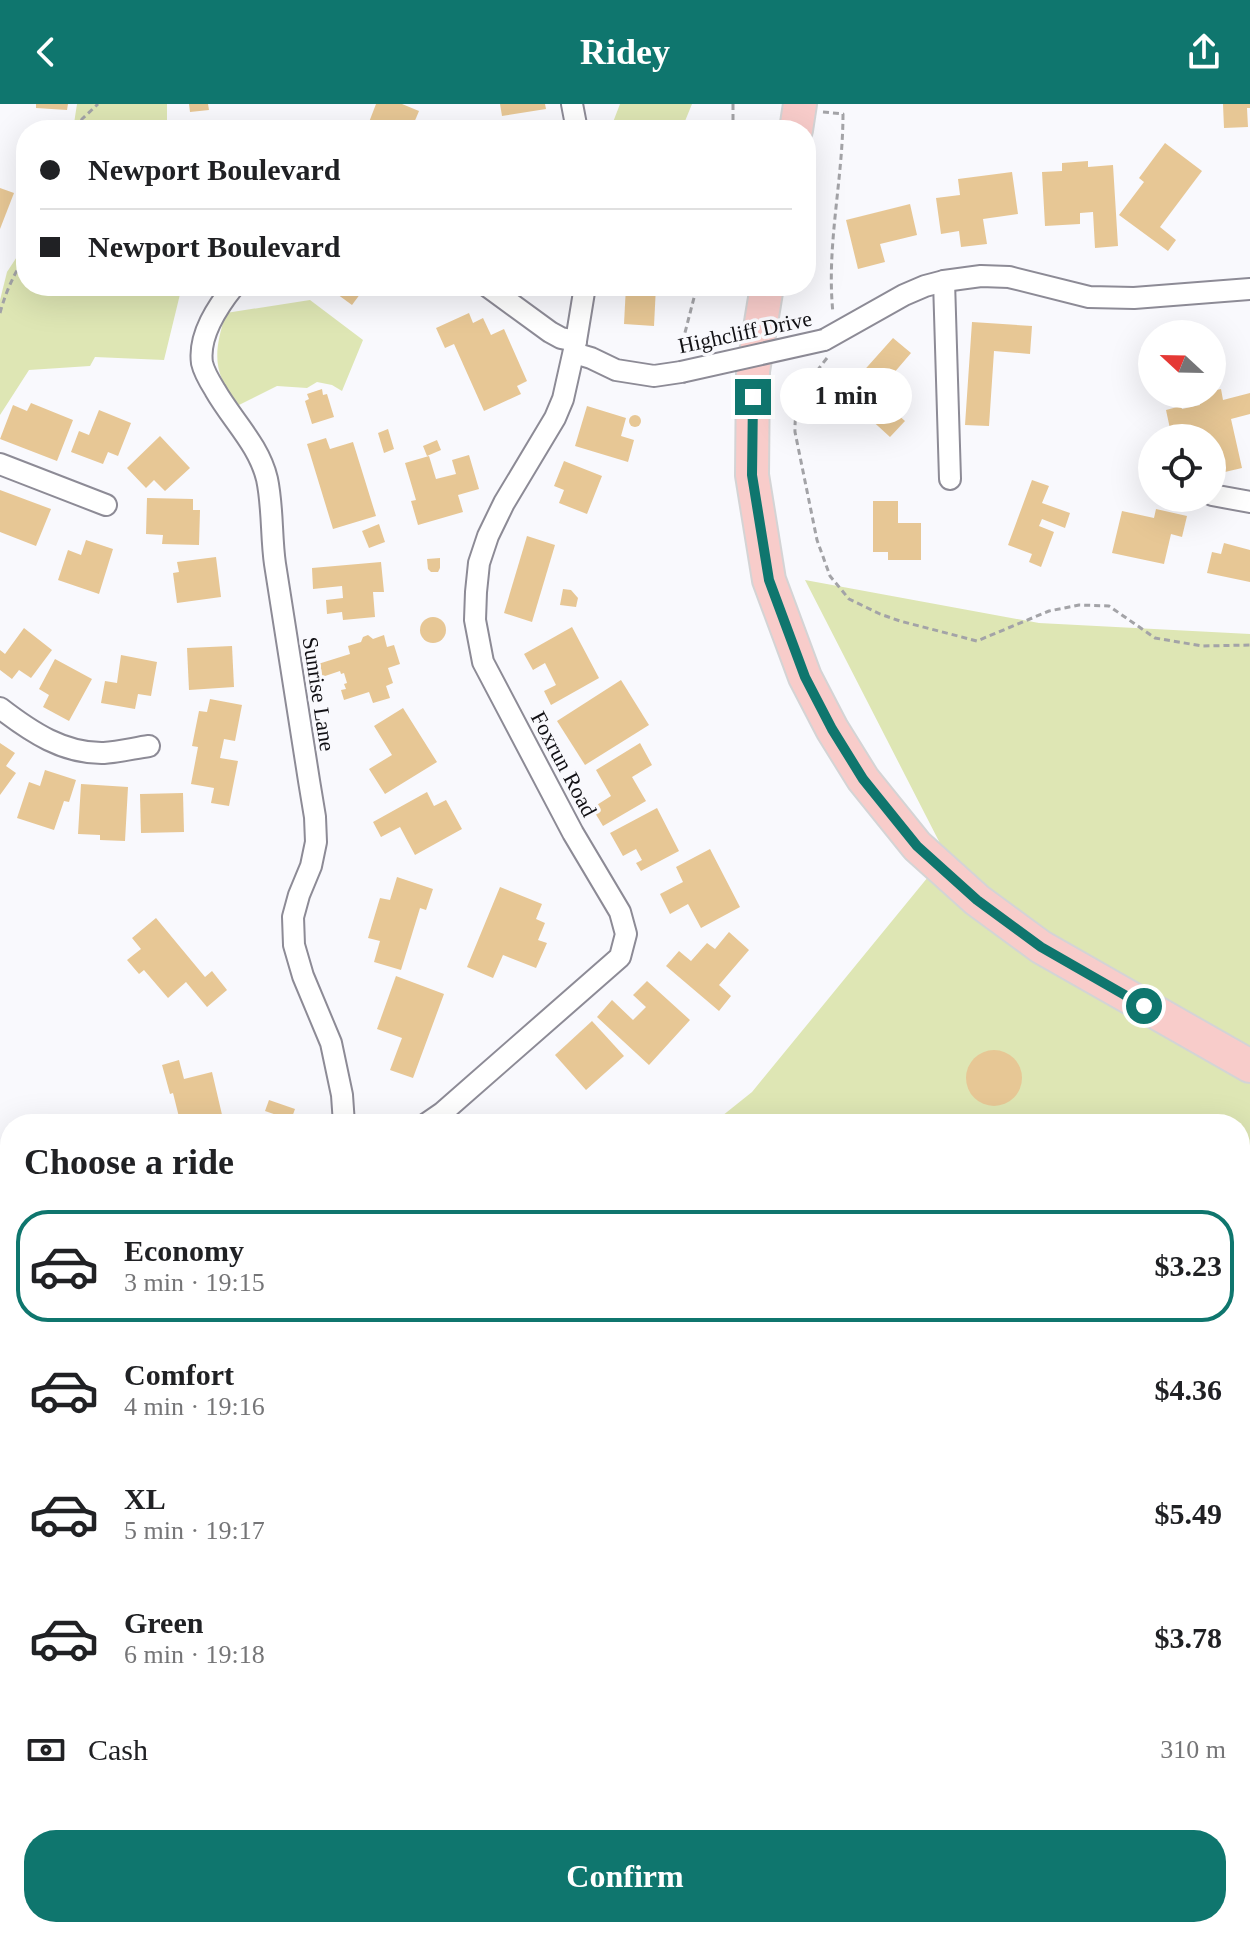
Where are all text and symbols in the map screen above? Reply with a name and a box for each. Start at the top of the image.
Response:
icon: back [24,30,68,74]
icon: share [1182,30,1226,74]
text: Ridey [580,32,670,72]
text: Newport Boulevard [88,153,340,186]
text: Newport Boulevard [88,230,340,263]
street label: Highcliff Drive [676,306,814,358]
north arrow [1138,320,1226,408]
map controls [1138,320,1226,512]
callout: 1 min [781,369,913,425]
route end [735,379,771,415]
text: 1 min [815,381,877,410]
button: locate [1138,424,1226,512]
street label: Sunrise Lane [298,635,340,753]
street label: Foxrun Road [526,707,602,821]
route start [1126,988,1162,1024]
text: Choose a ride [24,1142,234,1182]
icon: car [28,1230,100,1302]
text: Economy [124,1234,244,1267]
text: $3.23 [1155,1249,1222,1282]
text: 3 min · 19:15 [124,1268,265,1297]
icon: car [28,1354,100,1426]
text: Comfort [124,1358,234,1391]
text: $4.36 [1155,1373,1222,1406]
text: 4 min · 19:16 [124,1392,265,1421]
icon: car [28,1478,100,1550]
text: XL [124,1482,166,1515]
text: $5.49 [1155,1497,1222,1530]
text: 5 min · 19:17 [124,1516,265,1545]
icon: car [28,1602,100,1674]
text: Green [124,1606,203,1639]
text: $3.78 [1155,1621,1222,1654]
text: 6 min · 19:18 [124,1640,265,1669]
icon: cash [24,1728,68,1772]
text: Cash [88,1733,148,1766]
text: 310 m [1160,1735,1226,1764]
button: Confirm [24,1830,1226,1922]

